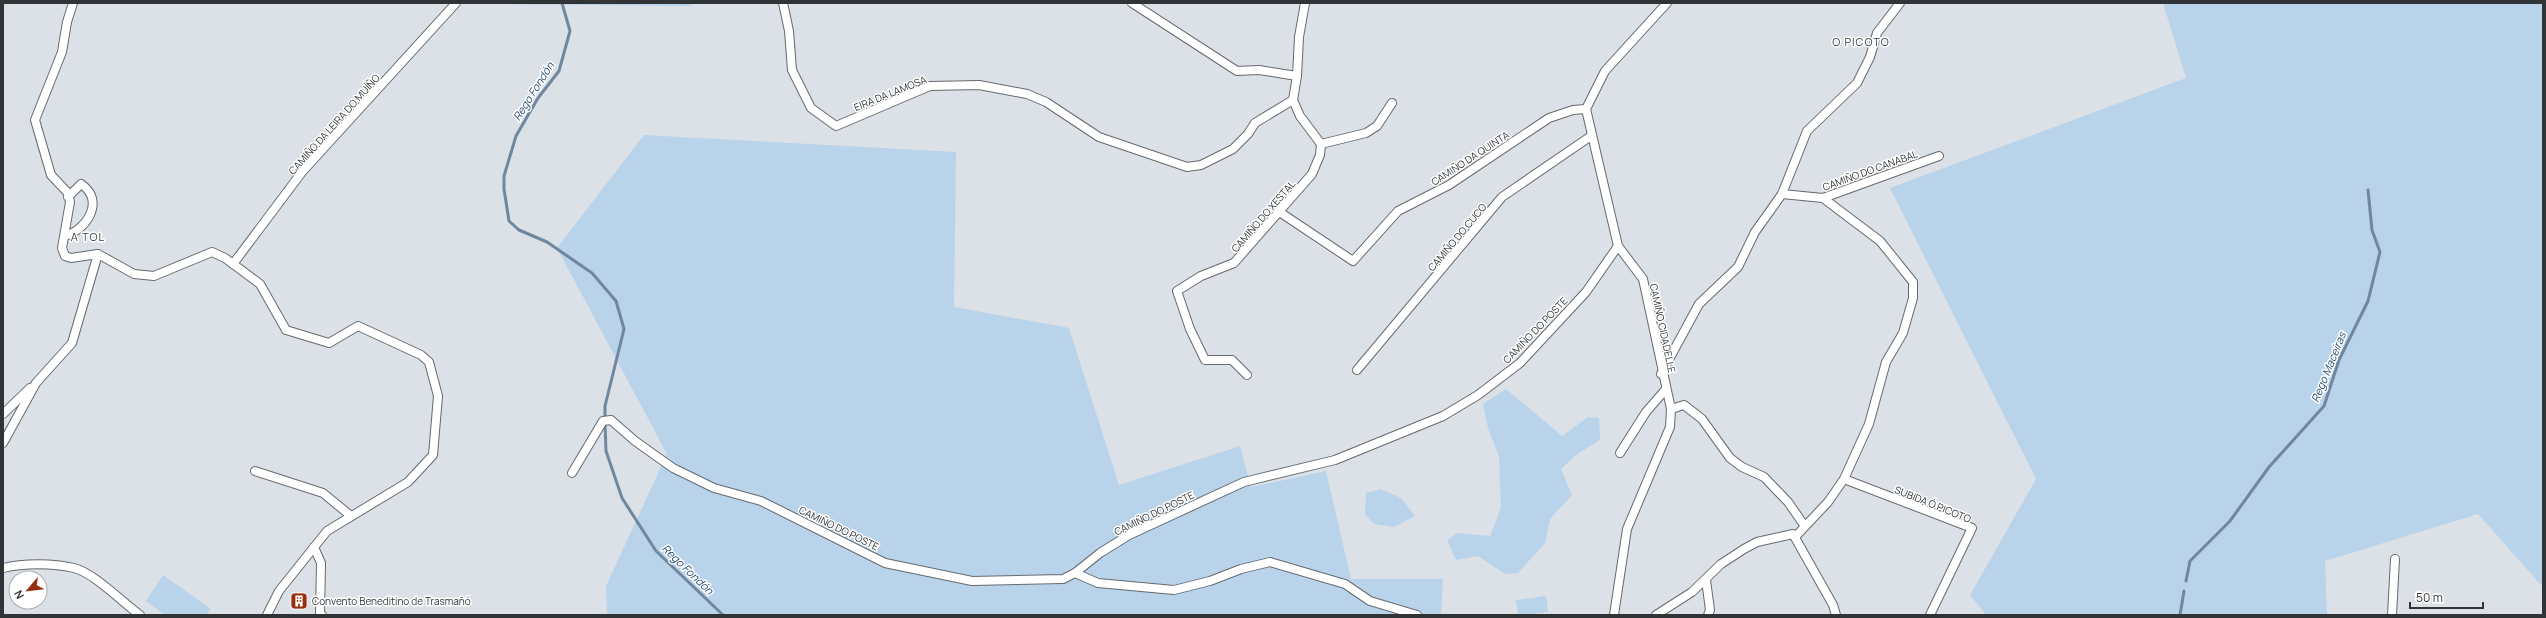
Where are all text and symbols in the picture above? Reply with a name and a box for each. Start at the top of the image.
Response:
district label: O PICOTO [1832,34,1890,49]
water label: Rego Fondón [509,58,557,123]
street label: CAMIÑO DA LEIRA DO MUÍÑO [285,71,383,177]
street label: EIRA DA LAMOSA [852,72,929,114]
street label: CAMIÑO DA QUINTA [1428,127,1512,189]
street label: CAMIÑO DO CANABAL [1821,146,1919,194]
street label: CAMIÑO DO XESTAL [1228,177,1298,255]
street label: CAMIÑO DO CUCO [1424,200,1490,274]
district label: A TOL [71,229,105,244]
street label: CAMIÑO CIDADELLE [1647,282,1679,374]
street label: CAMIÑO DO POSTE [1500,294,1571,366]
water label: Rego Maceiras [2307,329,2349,404]
street label: SUBIDA Ó PICOTO [1893,482,1973,526]
street label: CAMIÑO DO POSTE [1112,487,1197,538]
street label: CAMIÑO DO POSTE [797,503,882,554]
water label: Rego Fondón [659,540,717,598]
north arrow [8,570,48,610]
scale bar [2410,584,2483,610]
text: N [10,588,27,602]
text: 50 m [2416,589,2443,606]
building icon: Convento Beneditino de Trasmañó [289,591,309,611]
place label: Convento Beneditino de Trasmañó [312,594,471,608]

